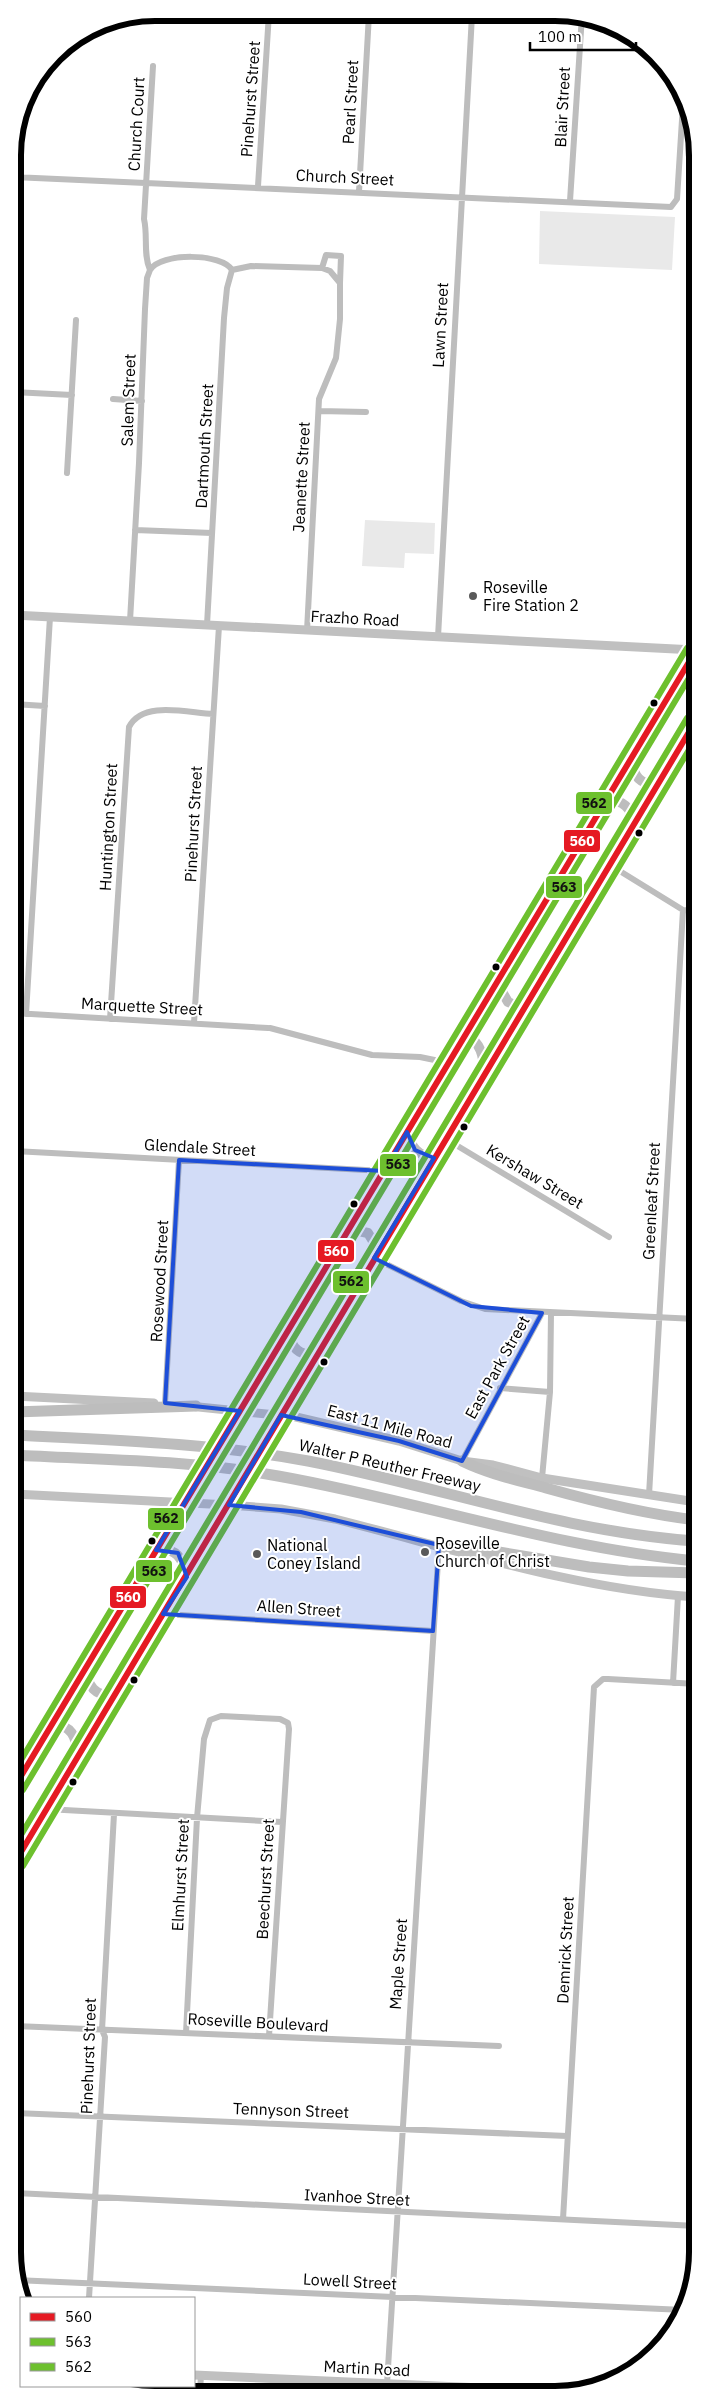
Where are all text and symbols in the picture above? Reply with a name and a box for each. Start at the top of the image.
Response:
scale bar [530,20,636,52]
text: 100 m [538,27,582,46]
street label: Pinehurst Street [236,40,264,158]
street label: Pearl Street [338,59,362,145]
street label: Blair Street [550,66,574,148]
street label: Church Court [124,76,148,172]
street label: Church Street [295,164,395,190]
street label: Lawn Street [428,282,452,368]
street label: Salem Street [116,353,140,447]
street label: Dartmouth Street [191,383,217,509]
street label: Jeanette Street [288,421,314,533]
place label: Roseville Fire Station 2 [483,577,579,615]
marker: Roseville Fire Station 2 [467,590,479,602]
street label: Frazho Road [310,606,400,630]
unlabelled marker [649,698,659,708]
street label: Huntington Street [95,763,121,891]
street label: Pinehurst Street [180,765,206,883]
line badge: 562 [575,791,613,815]
text: 562 [581,794,607,812]
unlabelled marker [634,828,644,838]
line badge: 560 [563,829,601,853]
text: 560 [569,832,595,850]
line badge: 563 [545,875,583,899]
text: 563 [551,878,577,896]
unlabelled marker [491,962,501,972]
street label: Marquette Street [81,993,203,1019]
unlabelled marker [459,1122,469,1132]
street label: Glendale Street [144,1134,256,1160]
street label: Kershaw Street [483,1139,587,1213]
street label: Greenleaf Street [638,1142,664,1260]
line badge: 563 [379,1153,417,1177]
text: 563 [385,1155,411,1173]
unlabelled marker [349,1199,359,1209]
street label: Rosewood Street [146,1219,172,1343]
line badge: 560 [317,1239,355,1263]
text: 560 [323,1242,349,1260]
line badge: 562 [332,1270,370,1294]
text: 562 [338,1272,364,1290]
street label: East Park Street [460,1312,534,1422]
unlabelled marker [319,1357,329,1367]
street label: East 11 Mile Road [325,1400,455,1452]
street label: Walter P Reuther Freeway [297,1434,483,1496]
line badge: 562 [147,1507,185,1531]
text: 562 [153,1509,179,1527]
place label: Roseville Church of Christ [435,1533,550,1571]
place label: National Coney Island [267,1535,361,1573]
unlabelled marker [147,1536,157,1546]
marker: Roseville Church of Christ [419,1546,431,1558]
marker: National Coney Island [251,1548,263,1560]
line badge: 563 [135,1559,173,1583]
text: 563 [141,1562,167,1580]
line badge: 560 [109,1585,147,1609]
text: 560 [115,1588,141,1606]
street label: Allen Street [256,1595,342,1621]
unlabelled marker [129,1675,139,1685]
unlabelled marker [68,1777,78,1787]
street label: Elmhurst Street [167,1818,193,1932]
street label: Beechurst Street [252,1818,278,1940]
street label: Demrick Street [552,1896,578,2004]
street label: Maple Street [385,1918,411,2010]
street label: Pinehurst Street [76,1997,100,2115]
street label: Roseville Boulevard [187,2008,329,2036]
street label: Tennyson Street [232,2098,350,2122]
street label: Ivanhoe Street [303,2184,411,2210]
street label: Lowell Street [303,2269,397,2293]
legend [20,2297,195,2387]
text: 560 [65,2307,92,2326]
text: 563 [65,2332,92,2351]
street label: Martin Road [323,2356,411,2380]
text: 562 [65,2357,92,2376]

